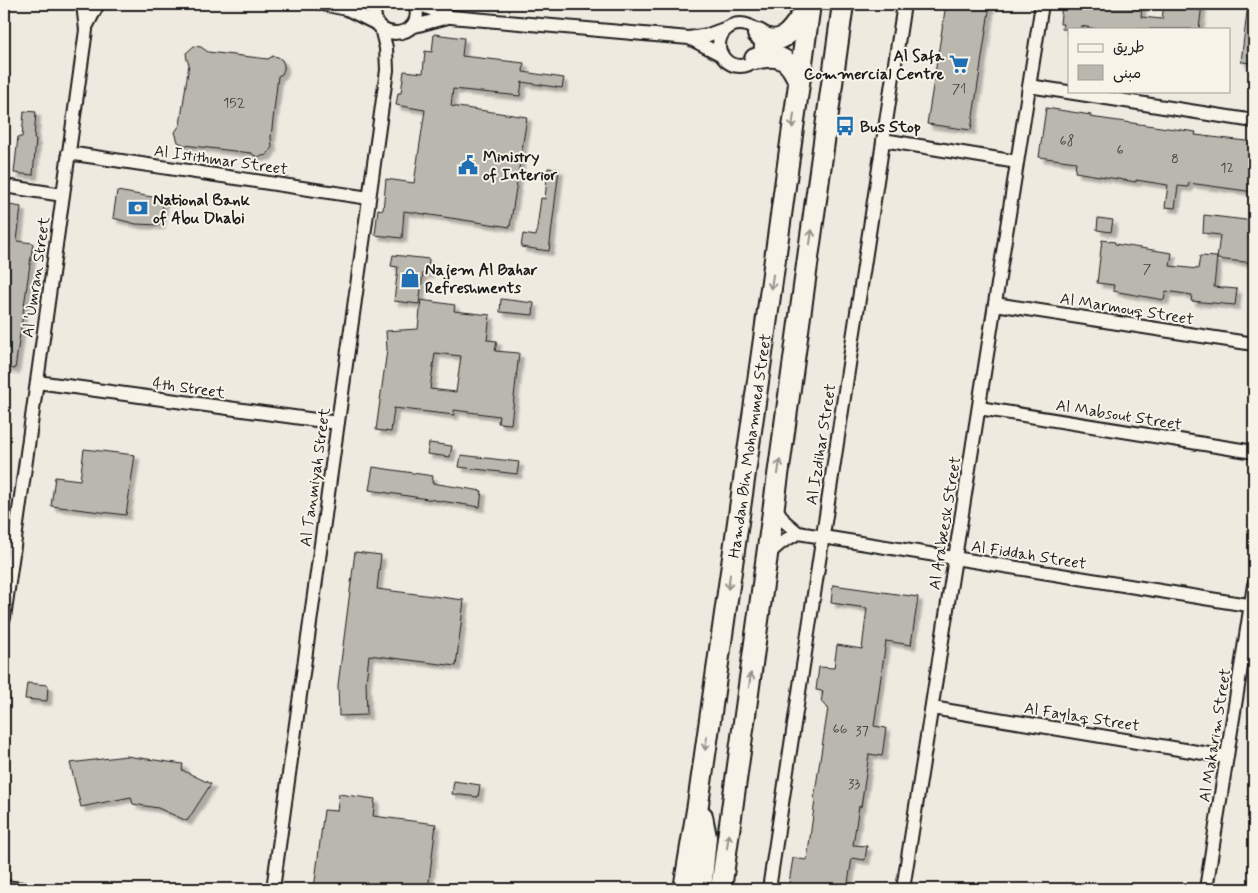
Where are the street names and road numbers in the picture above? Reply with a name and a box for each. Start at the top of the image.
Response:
street label: Al Istithmar Street [153,141,289,180]
street label: Al 'Umran Street [18,215,55,339]
street label: Al Marmouq Street [1058,289,1196,330]
street label: Hamdan Bin Mohammed Street [724,332,777,560]
street label: 4th Street [151,373,227,404]
street label: Al Izdihar Street [802,382,841,506]
street label: Al Mabsout Street [1054,395,1184,436]
street label: Al Tanmiyah Street [295,406,336,548]
street label: Al Arabeesk Street [925,455,966,592]
street label: Al Fiddah Street [970,536,1088,575]
street label: Al Makarim Street [1195,666,1236,804]
street label: Al Faylaq Street [1022,698,1141,737]

